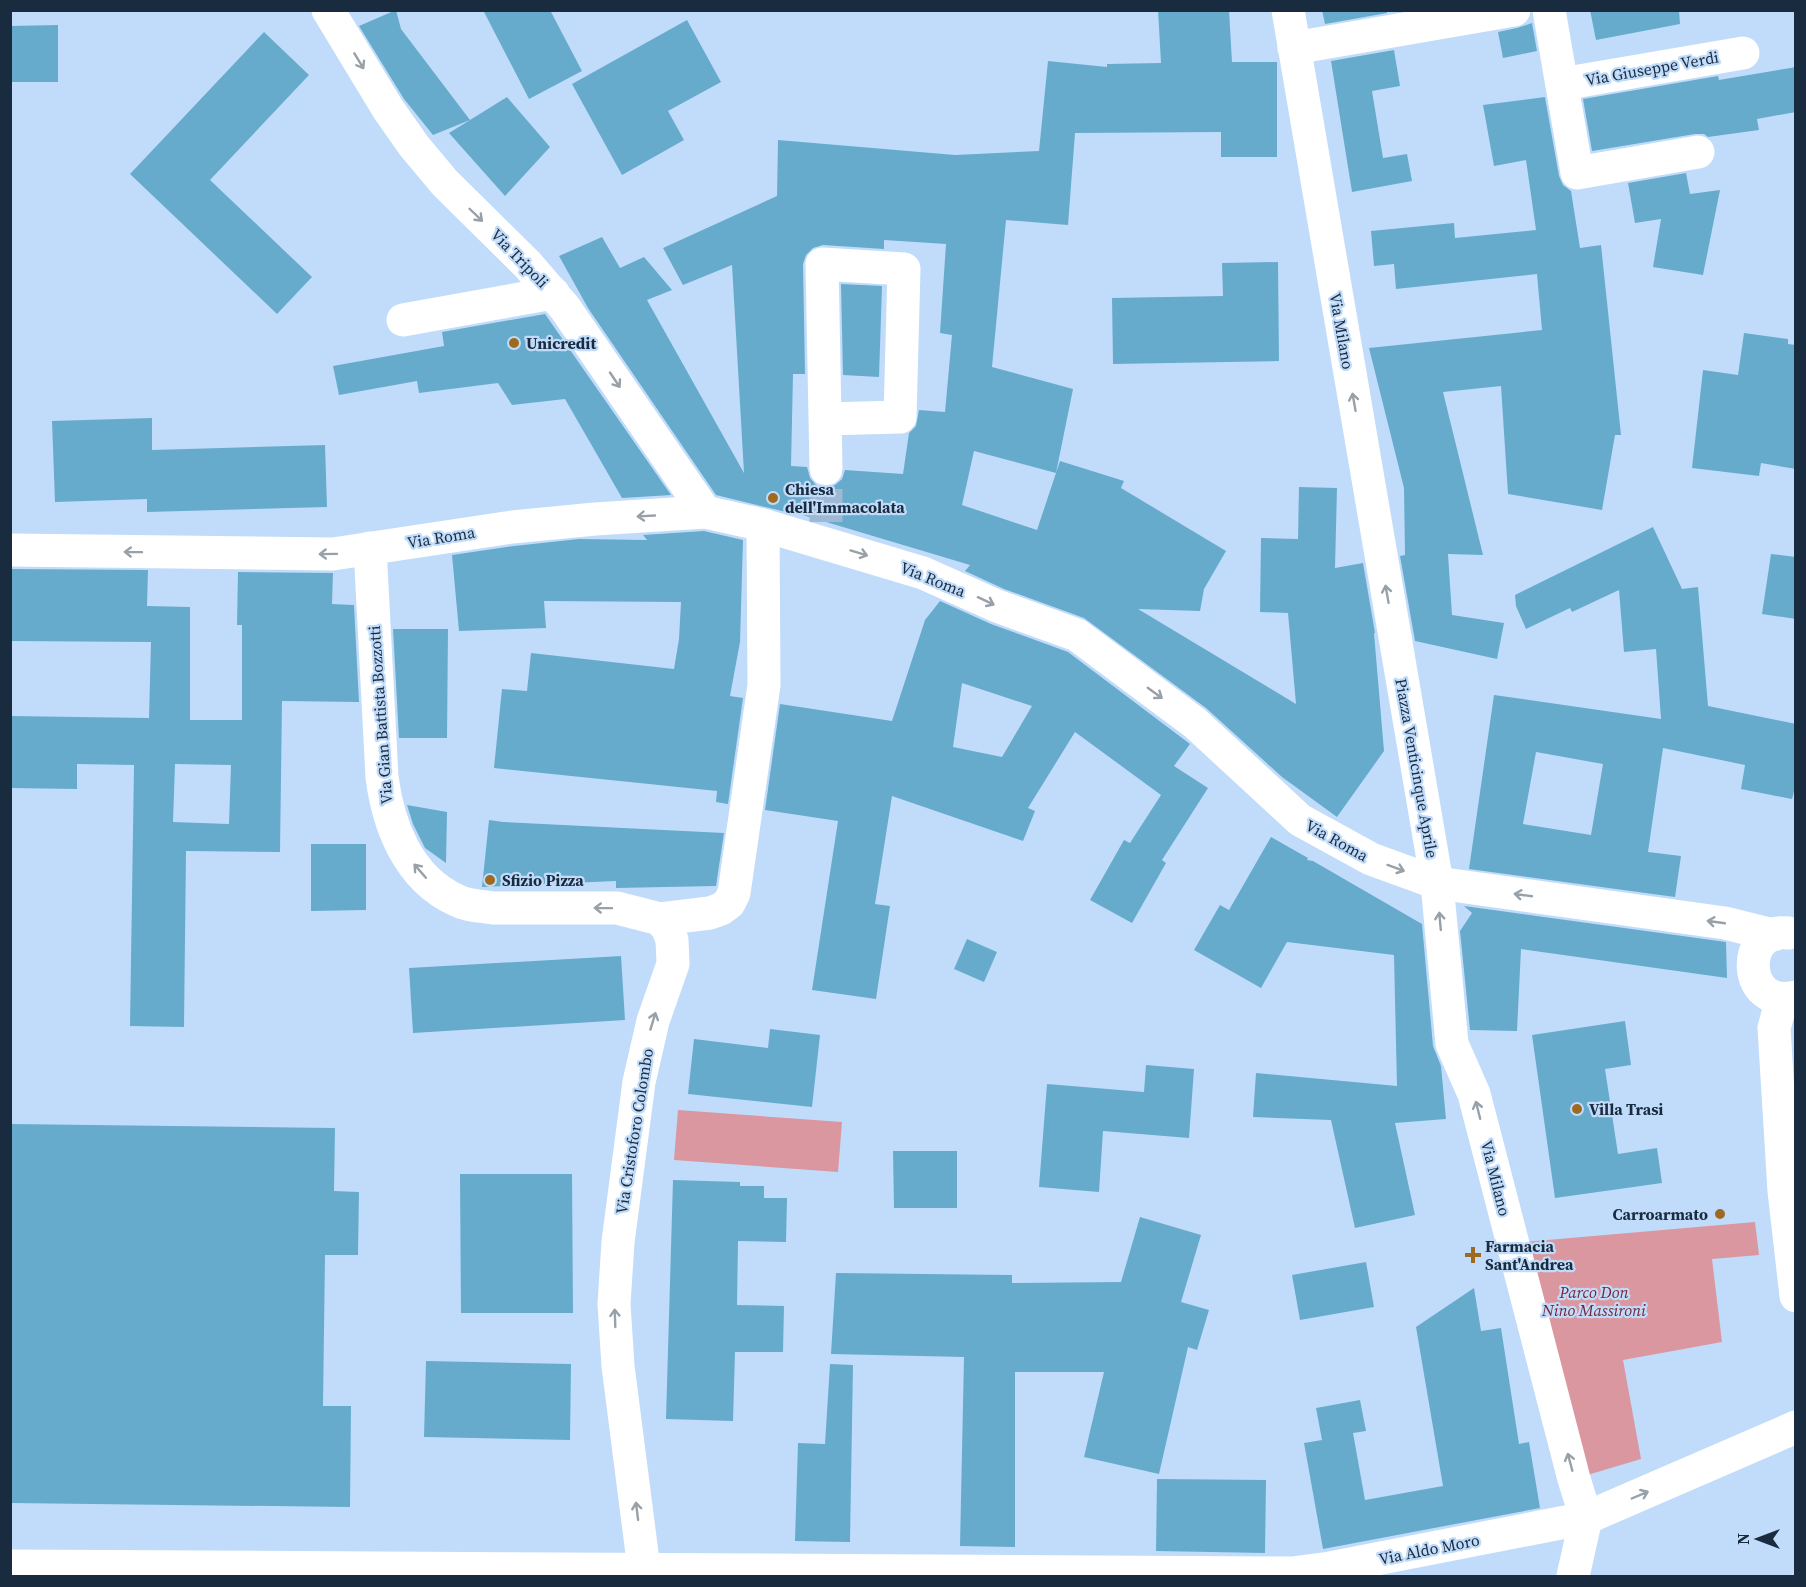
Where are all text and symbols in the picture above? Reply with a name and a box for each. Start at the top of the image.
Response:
street label: Via Giuseppe Verdi [1584,45,1721,91]
one-way arrow [353,52,365,69]
one-way arrow [469,208,484,222]
street label: Via Tripoli [486,223,554,293]
street label: Via Milano [1324,291,1360,371]
place label: Unicredit [526,332,596,354]
marker: Unicredit [507,336,521,350]
one-way arrow [609,371,621,387]
one-way arrow [1348,393,1359,412]
place label: Chiesa dell'Immacolata [785,478,905,518]
marker: Chiesa dell'Immacolata [766,491,780,505]
one-way arrow [637,510,657,521]
street label: Via Roma [405,521,477,553]
one-way arrow [123,546,143,558]
one-way arrow [318,548,338,559]
one-way arrow [849,548,868,559]
street label: Via Roma [897,556,970,602]
one-way arrow [1381,585,1392,605]
one-way arrow [976,595,994,607]
street label: Via Gian Battista Bozzotti [363,625,397,805]
street label: Piazza Venticinque Aprile [1390,676,1444,860]
one-way arrow [1147,687,1163,700]
street label: Via Roma [1302,814,1373,867]
one-way arrow [1386,863,1405,874]
one-way arrow [413,864,427,879]
place label: Sfizio Pizza [502,869,584,891]
marker: Sfizio Pizza [483,873,497,887]
one-way arrow [1513,889,1533,900]
one-way arrow [594,902,614,913]
one-way arrow [1434,912,1445,932]
one-way arrow [1706,917,1726,928]
one-way arrow [649,1012,660,1031]
street label: Via Cristoforo Colombo [610,1046,658,1215]
place label: Villa Trasi [1589,1098,1663,1120]
one-way arrow [1472,1101,1484,1120]
marker: Villa Trasi [1570,1102,1584,1116]
street label: Via Milano [1476,1138,1516,1218]
place label: Carroarmato [1613,1203,1708,1225]
marker: Carroarmato [1713,1207,1727,1221]
place label: Farmacia Sant'Andrea [1485,1235,1574,1275]
marker: Farmacia Sant'Andrea [1466,1248,1480,1262]
park label: Parco Don Nino Massironi [1541,1281,1646,1321]
one-way arrow [609,1308,621,1328]
one-way arrow [1563,1453,1575,1472]
one-way arrow [1630,1488,1648,1500]
one-way arrow [631,1502,642,1522]
north arrow [1728,1509,1788,1569]
street label: Via Aldo Moro [1377,1528,1481,1570]
text: N [1732,1533,1754,1545]

